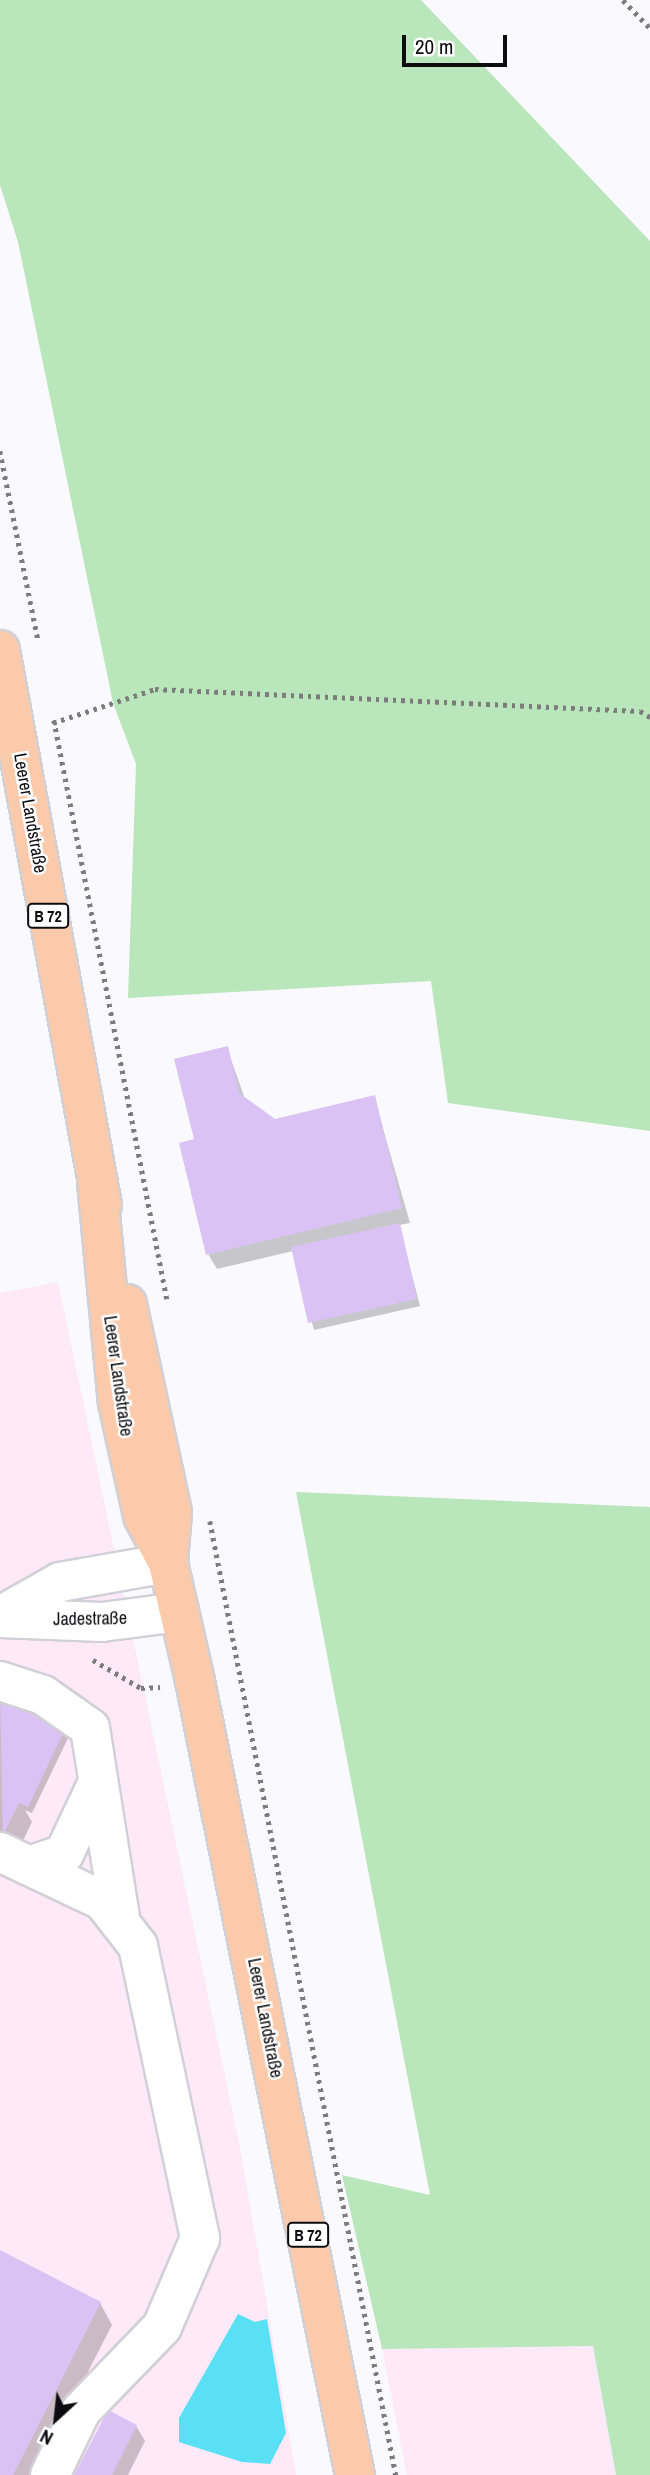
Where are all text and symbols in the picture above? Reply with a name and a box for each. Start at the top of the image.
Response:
scale bar [405,21,510,65]
text: 20 m [415,32,453,61]
street label: Leerer Landstraße [9,751,51,875]
road number: B 72 [27,904,69,928]
street label: Leerer Landstraße [99,1314,137,1438]
street label: Jadestraße [53,1608,127,1630]
street label: Leerer Landstraße [243,1956,287,2080]
road number: B 72 [287,2222,329,2248]
north arrow [21,2384,91,2454]
text: N [36,2424,57,2452]

